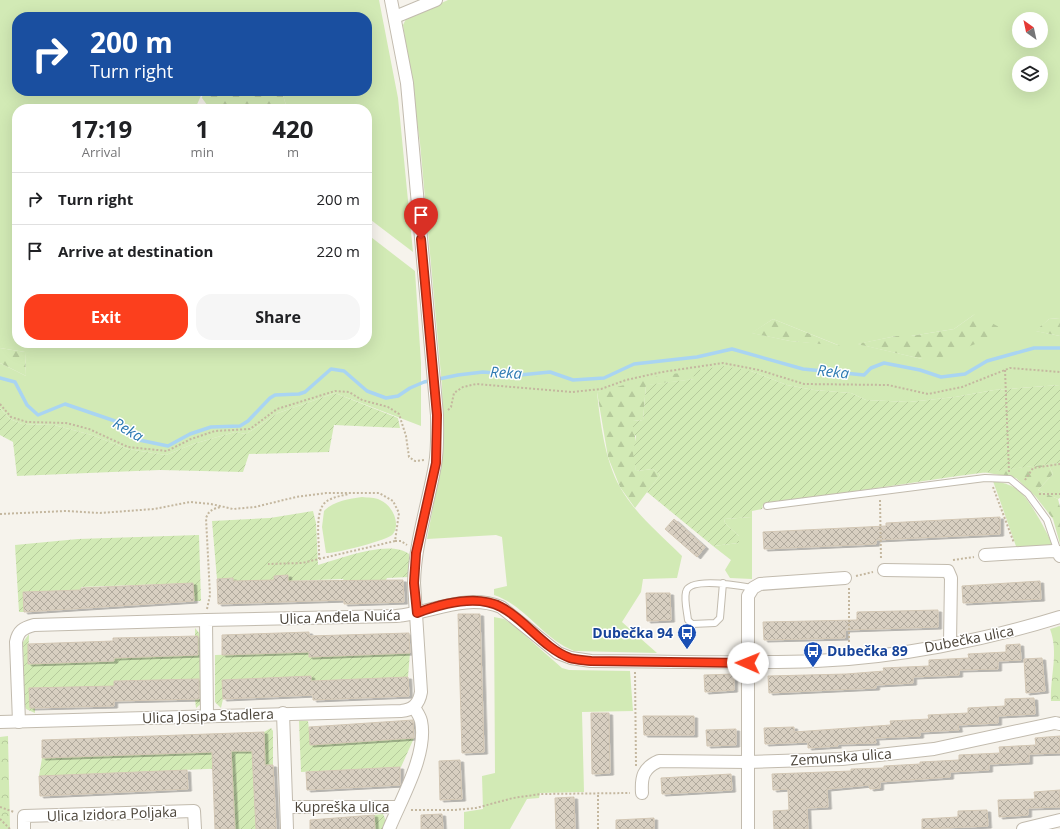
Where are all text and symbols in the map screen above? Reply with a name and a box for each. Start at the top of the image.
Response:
north arrow [1012,12,1048,48]
map controls [1012,12,1048,92]
text: 200 m [90,23,173,61]
icon: right [24,28,76,80]
button: layers [1012,56,1048,92]
text: Turn right [90,59,173,83]
text: 17:19 [70,112,132,145]
text: 1 [195,112,209,145]
text: 420 [272,112,314,145]
text: Arrival [82,143,121,161]
text: min [191,143,214,161]
text: m [287,143,299,161]
icon: right [24,188,46,210]
text: Turn right [58,189,133,209]
text: 200 m [316,189,360,209]
pin [404,198,438,239]
icon: arrive [410,204,432,226]
icon: arrive [24,240,46,262]
text: Arrive at destination [58,241,213,261]
text: 220 m [316,241,360,261]
button: Exit [24,294,188,340]
button: Share [196,294,360,340]
water label: Reka [816,359,851,383]
water label: Reka [490,361,523,383]
water label: Reka [110,413,148,446]
street label: Ulica Anđela Nuića [279,605,401,628]
street label: Dubečka ulica [923,621,1015,656]
bus stop icon: Dubečka 94 [676,622,698,650]
place label: Dubečka 94 [592,623,673,642]
bus stop icon: Dubečka 89 [802,640,824,668]
place label: Dubečka 89 [827,641,908,660]
position arrow [727,642,769,684]
street label: Ulica Josipa Stadlera [142,704,274,727]
street label: Zemunska ulica [790,743,892,770]
street label: Kupreška ulica [295,797,389,816]
street label: Ulica Izidora Poljaka [47,802,177,825]

